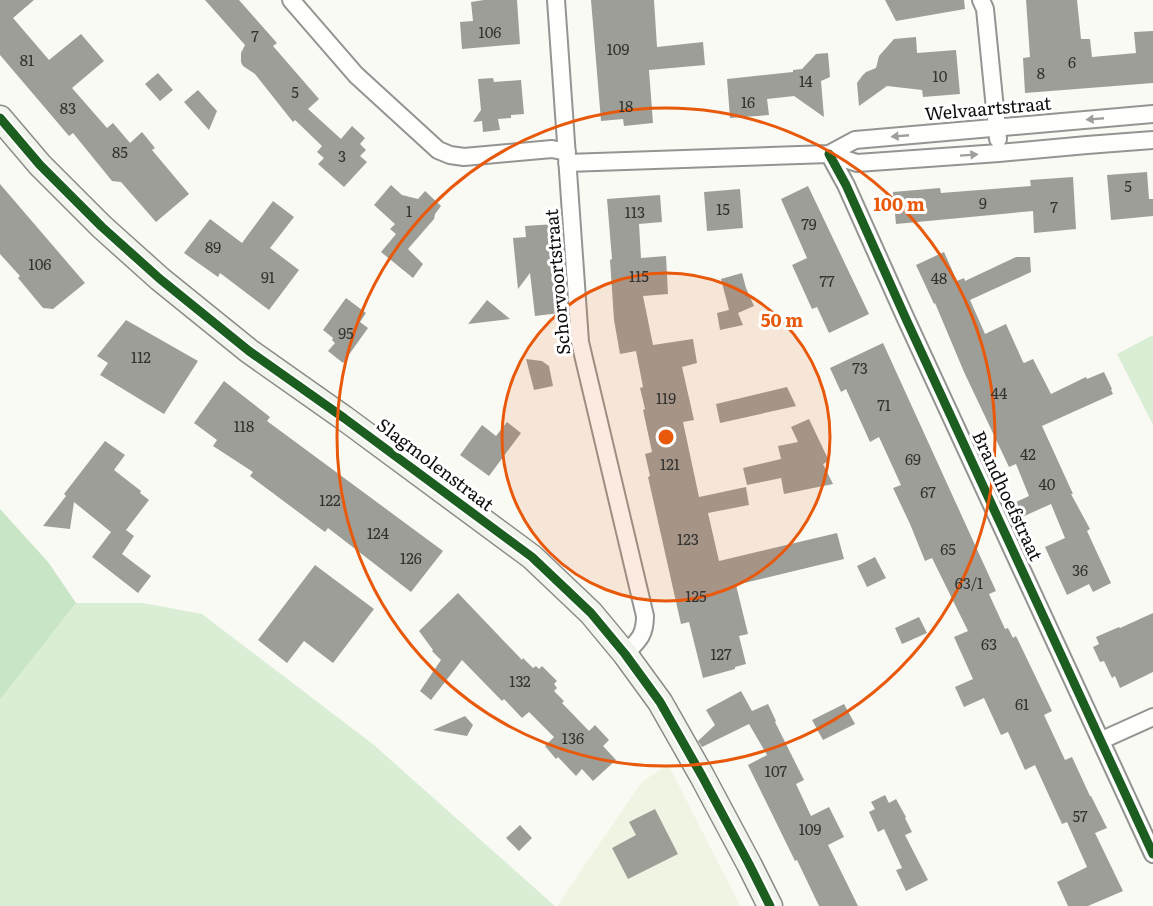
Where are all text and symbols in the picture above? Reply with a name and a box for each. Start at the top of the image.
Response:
house number: 106 [479,20,501,43]
house number: 7 [251,24,259,47]
house number: 109 [607,37,629,60]
house number: 81 [20,48,34,71]
house number: 6 [1068,50,1076,73]
house number: 8 [1037,61,1045,84]
house number: 10 [933,64,948,87]
house number: 14 [799,69,813,92]
house number: 5 [291,80,299,103]
street label: Welvaartstraat [923,88,1053,126]
house number: 16 [741,90,755,113]
house number: 18 [619,94,633,117]
house number: 83 [60,96,76,119]
one-way arrow [1085,114,1104,124]
one-way arrow [891,131,910,141]
house number: 85 [112,140,128,163]
house number: 3 [338,144,346,167]
one-way arrow [960,151,979,160]
house number: 5 [1124,174,1132,197]
text: 100 m [873,190,925,217]
house number: 9 [979,191,987,214]
house number: 7 [1050,195,1058,218]
house number: 15 [716,197,730,220]
house number: 1 [406,199,412,222]
house number: 113 [625,200,645,223]
street label: Schorvoortstraat [537,207,576,356]
house number: 79 [801,212,817,235]
house number: 89 [205,235,221,258]
house number: 106 [29,252,51,275]
house number: 115 [629,264,649,287]
house number: 91 [261,265,275,288]
house number: 48 [931,266,947,289]
house number: 77 [819,269,835,292]
text: 50 m [761,306,803,333]
house number: 95 [338,321,354,344]
house number: 112 [131,345,151,368]
house number: 73 [852,356,868,379]
house number: 44 [991,381,1007,404]
house number: 119 [656,386,676,409]
house number: 71 [877,393,891,416]
street label: Slagmolenstraat [372,411,501,517]
house number: 118 [234,414,254,437]
street label: Brandhoefstraat [966,426,1051,565]
centre of rings [656,427,676,447]
house number: 42 [1020,442,1036,465]
house number: 69 [905,447,921,470]
house number: 121 [660,452,680,475]
house number: 40 [1039,472,1056,495]
house number: 67 [920,480,936,503]
house number: 122 [319,488,341,511]
house number: 124 [367,521,389,544]
house number: 123 [677,527,699,550]
house number: 65 [940,537,956,560]
house number: 126 [400,546,422,569]
house number: 36 [1072,558,1088,581]
house number: 63/1 [955,571,983,594]
house number: 125 [685,584,707,607]
house number: 63 [981,632,997,655]
house number: 127 [710,642,732,665]
house number: 132 [509,669,531,692]
house number: 61 [1015,692,1029,715]
house number: 136 [562,726,584,749]
house number: 107 [765,759,788,782]
house number: 57 [1072,804,1088,827]
house number: 109 [799,817,821,840]

